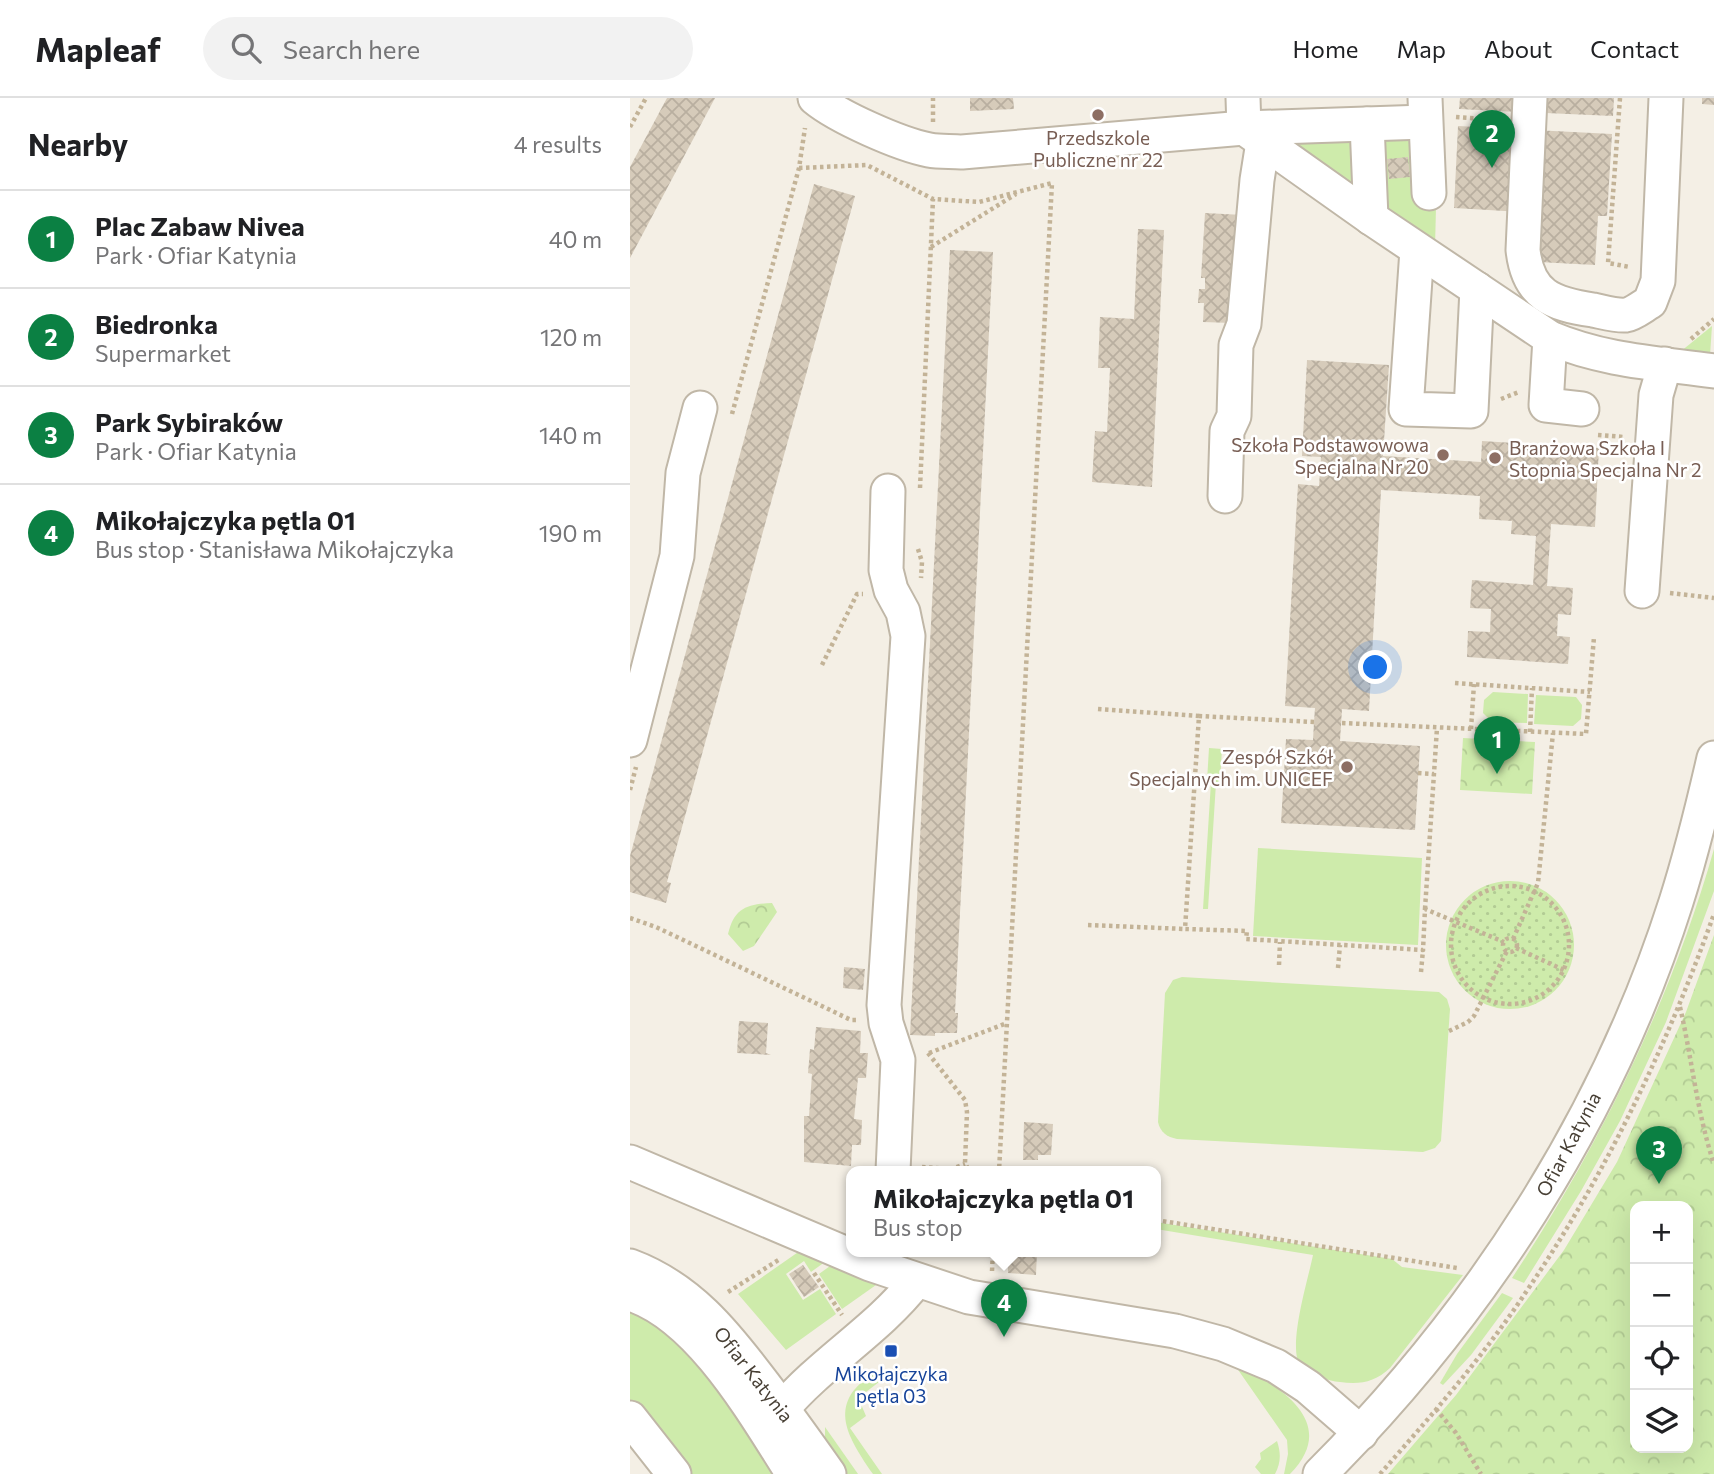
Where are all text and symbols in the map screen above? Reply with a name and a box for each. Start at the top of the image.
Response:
search box [203,17,693,80]
text: Mapleaf [35,28,161,69]
icon: search [227,29,265,67]
text: Search here [283,33,420,64]
text: Home [1293,34,1359,63]
text: Map [1397,34,1446,63]
text: About [1484,34,1552,63]
text: Contact [1590,34,1679,63]
marker: Przedszkole Publiczne nr 22 [1090,107,1106,123]
pin: 2 [1469,110,1515,168]
text: Nearby [28,125,128,162]
place label: Przedszkole Publiczne nr 22 [1033,126,1163,171]
text: 4 results [514,130,602,158]
text: Plac Zabaw Nivea [95,210,305,241]
text: 1 [46,225,56,253]
text: 40 m [549,225,602,253]
text: Park · Ofiar Katynia [95,241,297,269]
text: Biedronka [95,308,218,339]
text: 2 [44,323,58,351]
text: 120 m [540,323,602,351]
text: Supermarket [95,339,231,367]
text: Park Sybiraków [95,406,283,437]
text: 3 [44,421,58,449]
text: 140 m [539,421,602,449]
place label: Szkoła Podstawowowa Specjalna Nr 20 [1231,433,1429,478]
place label: Branżowa Szkoła I Stopnia Specjalna Nr 2 [1509,436,1702,481]
text: Park · Ofiar Katynia [95,437,297,465]
marker: Szkoła Podstawowowa Specjalna Nr 20 [1435,447,1451,463]
marker: Branżowa Szkoła I Stopnia Specjalna Nr 2 [1487,450,1503,466]
text: Mikołajczyka pętla 01 [95,504,356,535]
text: 4 [44,519,58,547]
text: 190 m [539,519,602,547]
text: Bus stop · Stanisława Mikołajczyka [95,535,454,563]
your location [1358,650,1392,684]
pin: 1 [1474,716,1520,774]
place label: Zespół Szkół Specjalnych im. UNICEF [1129,745,1333,790]
marker: Zespół Szkół Specjalnych im. UNICEF [1339,759,1355,775]
street label: Ofiar Katynia [1531,1088,1605,1200]
pin: 3 [1636,1126,1682,1184]
popup [846,1166,1161,1257]
text: Mikołajczyka pętla 01 [873,1182,1134,1213]
map controls [1630,1201,1693,1453]
button: + [1630,1201,1693,1264]
text: Bus stop [873,1213,963,1241]
button: − [1630,1264,1693,1327]
pin: 4 [981,1279,1027,1337]
street label: Ofiar Katynia [710,1322,798,1426]
button: locate [1630,1327,1693,1390]
marker: Mikołajczyka pętla 03 [883,1343,899,1359]
place label: Mikołajczyka pętla 03 [834,1362,948,1407]
button: layers [1630,1390,1693,1453]

